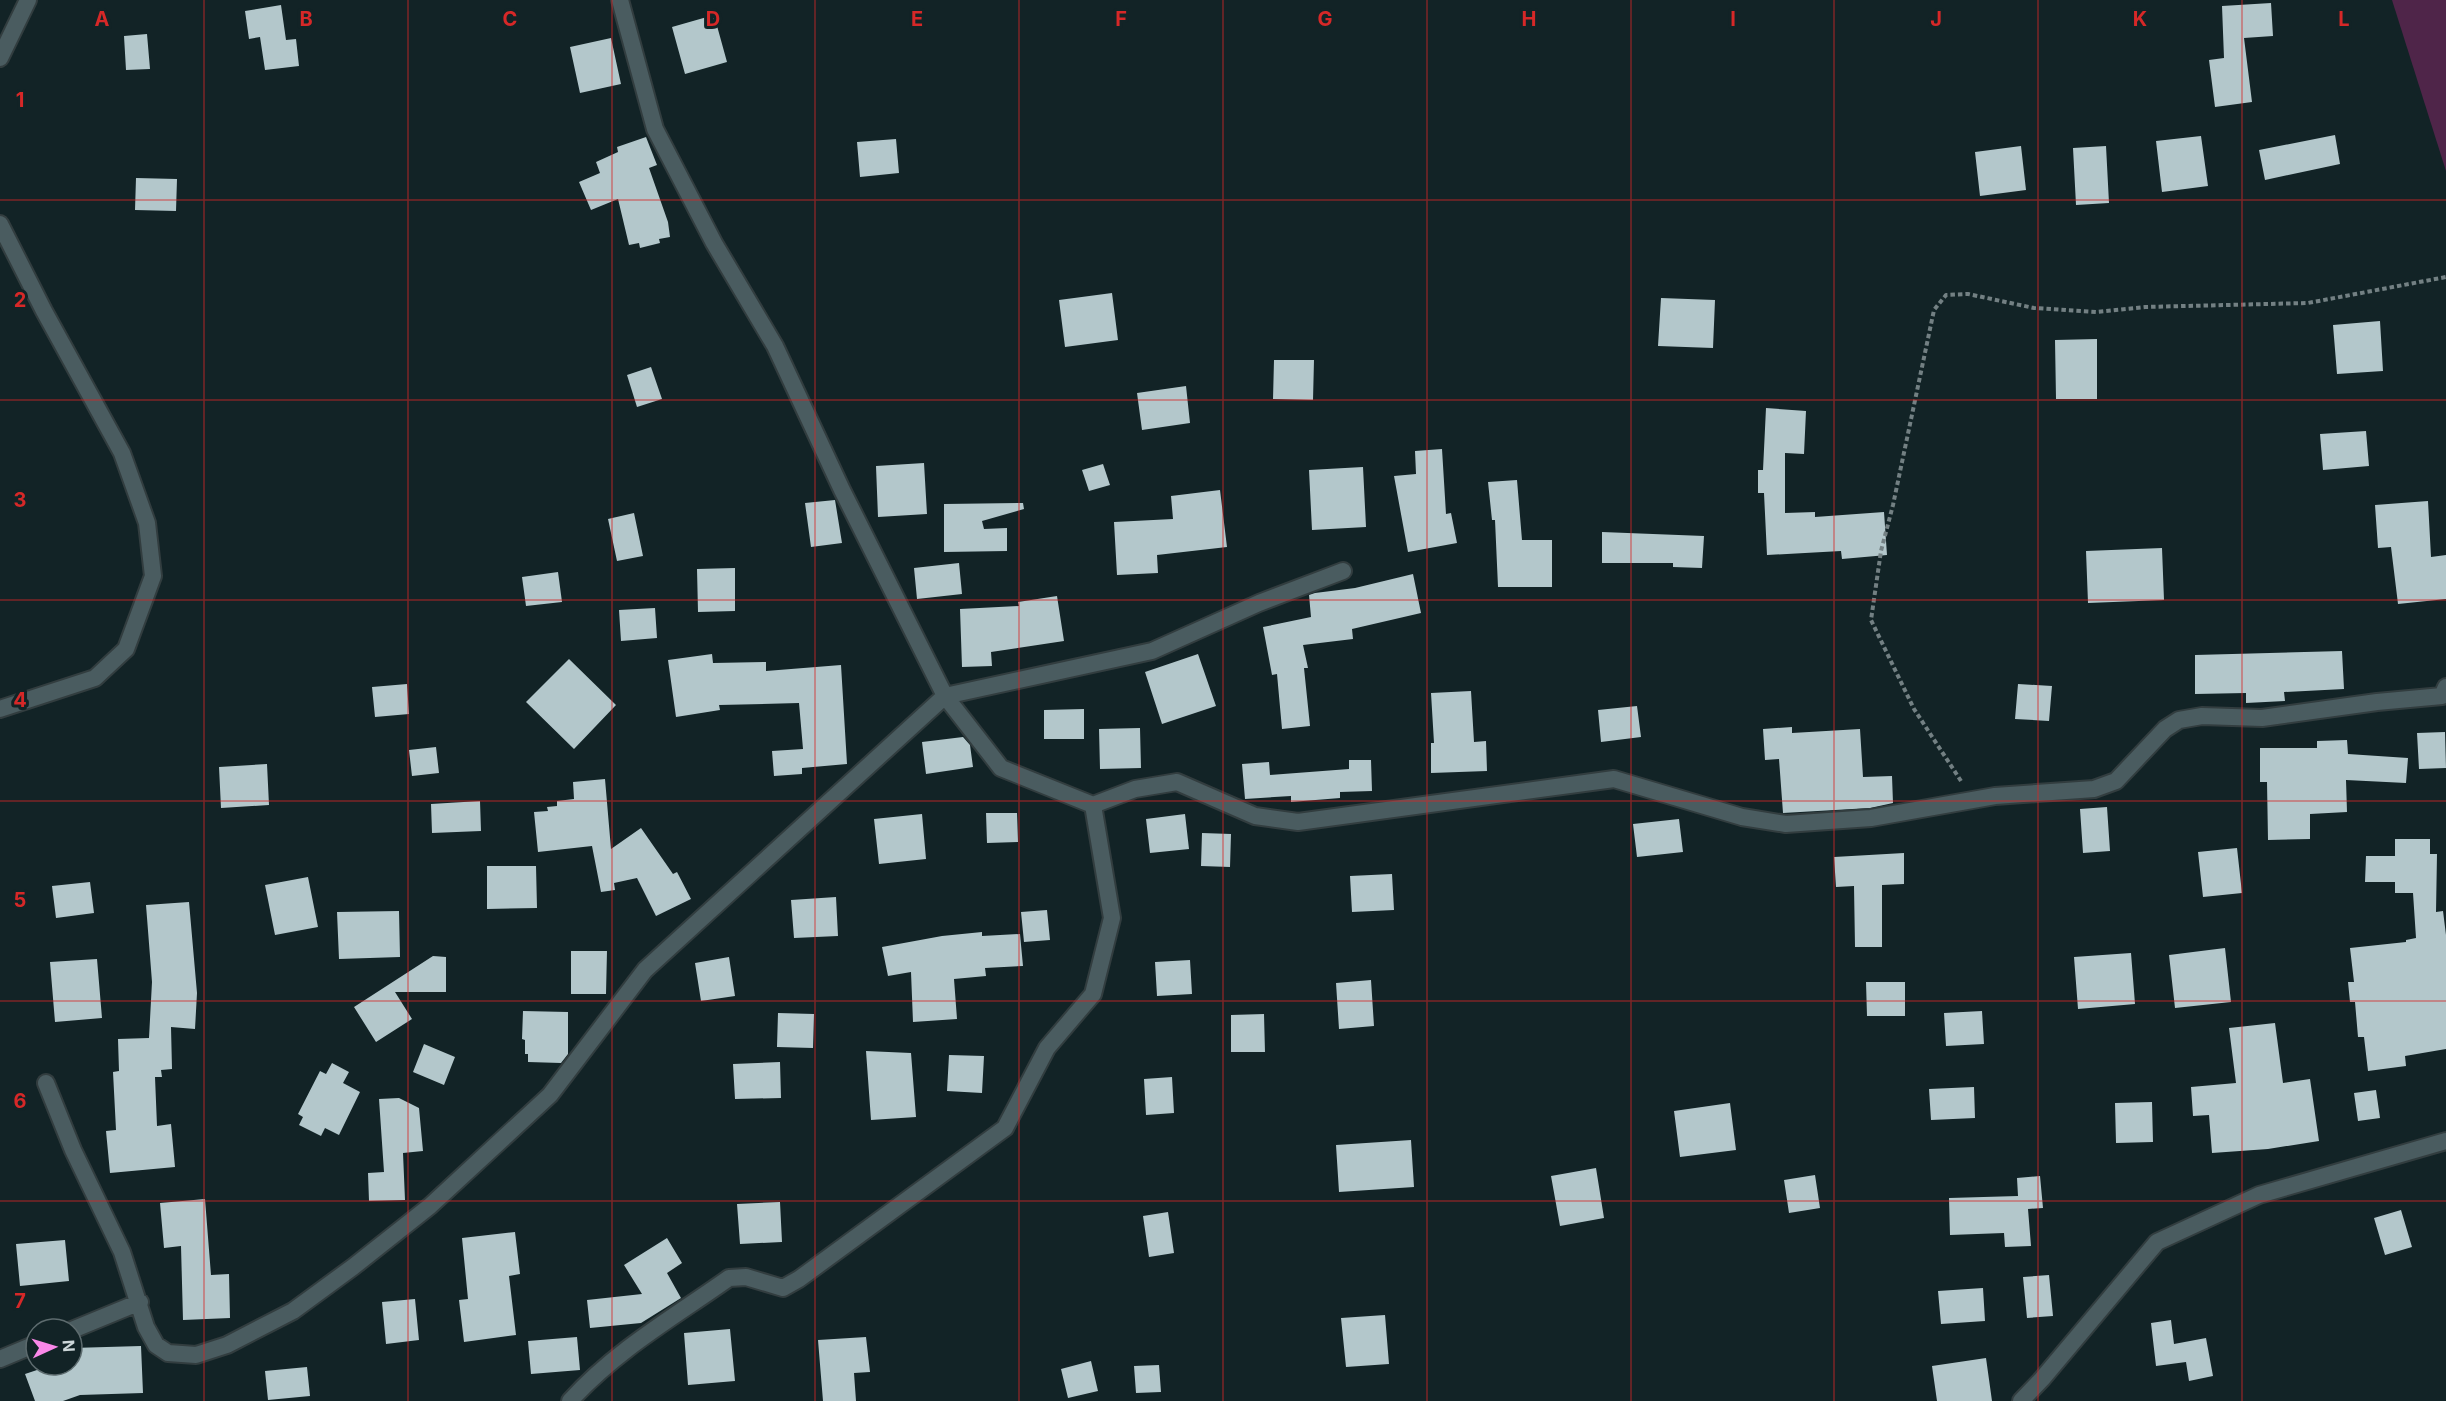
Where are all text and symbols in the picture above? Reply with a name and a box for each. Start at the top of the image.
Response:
text: A [95,7,110,31]
text: B [299,7,313,31]
text: C [503,7,517,31]
text: D [706,7,720,31]
text: E [911,7,923,31]
text: F [1115,7,1127,31]
text: G [1317,7,1333,31]
text: H [1522,7,1536,31]
text: I [1730,7,1736,31]
text: J [1930,7,1942,31]
text: K [2133,7,2147,31]
text: L [2338,7,2350,31]
text: 1 [16,88,24,112]
text: 2 [14,288,26,312]
text: 3 [14,488,26,512]
text: 4 [13,688,27,712]
text: 5 [14,888,26,912]
text: 6 [14,1089,27,1113]
text: 7 [14,1289,26,1313]
north arrow [24,1317,84,1377]
text: N [59,1339,79,1353]

